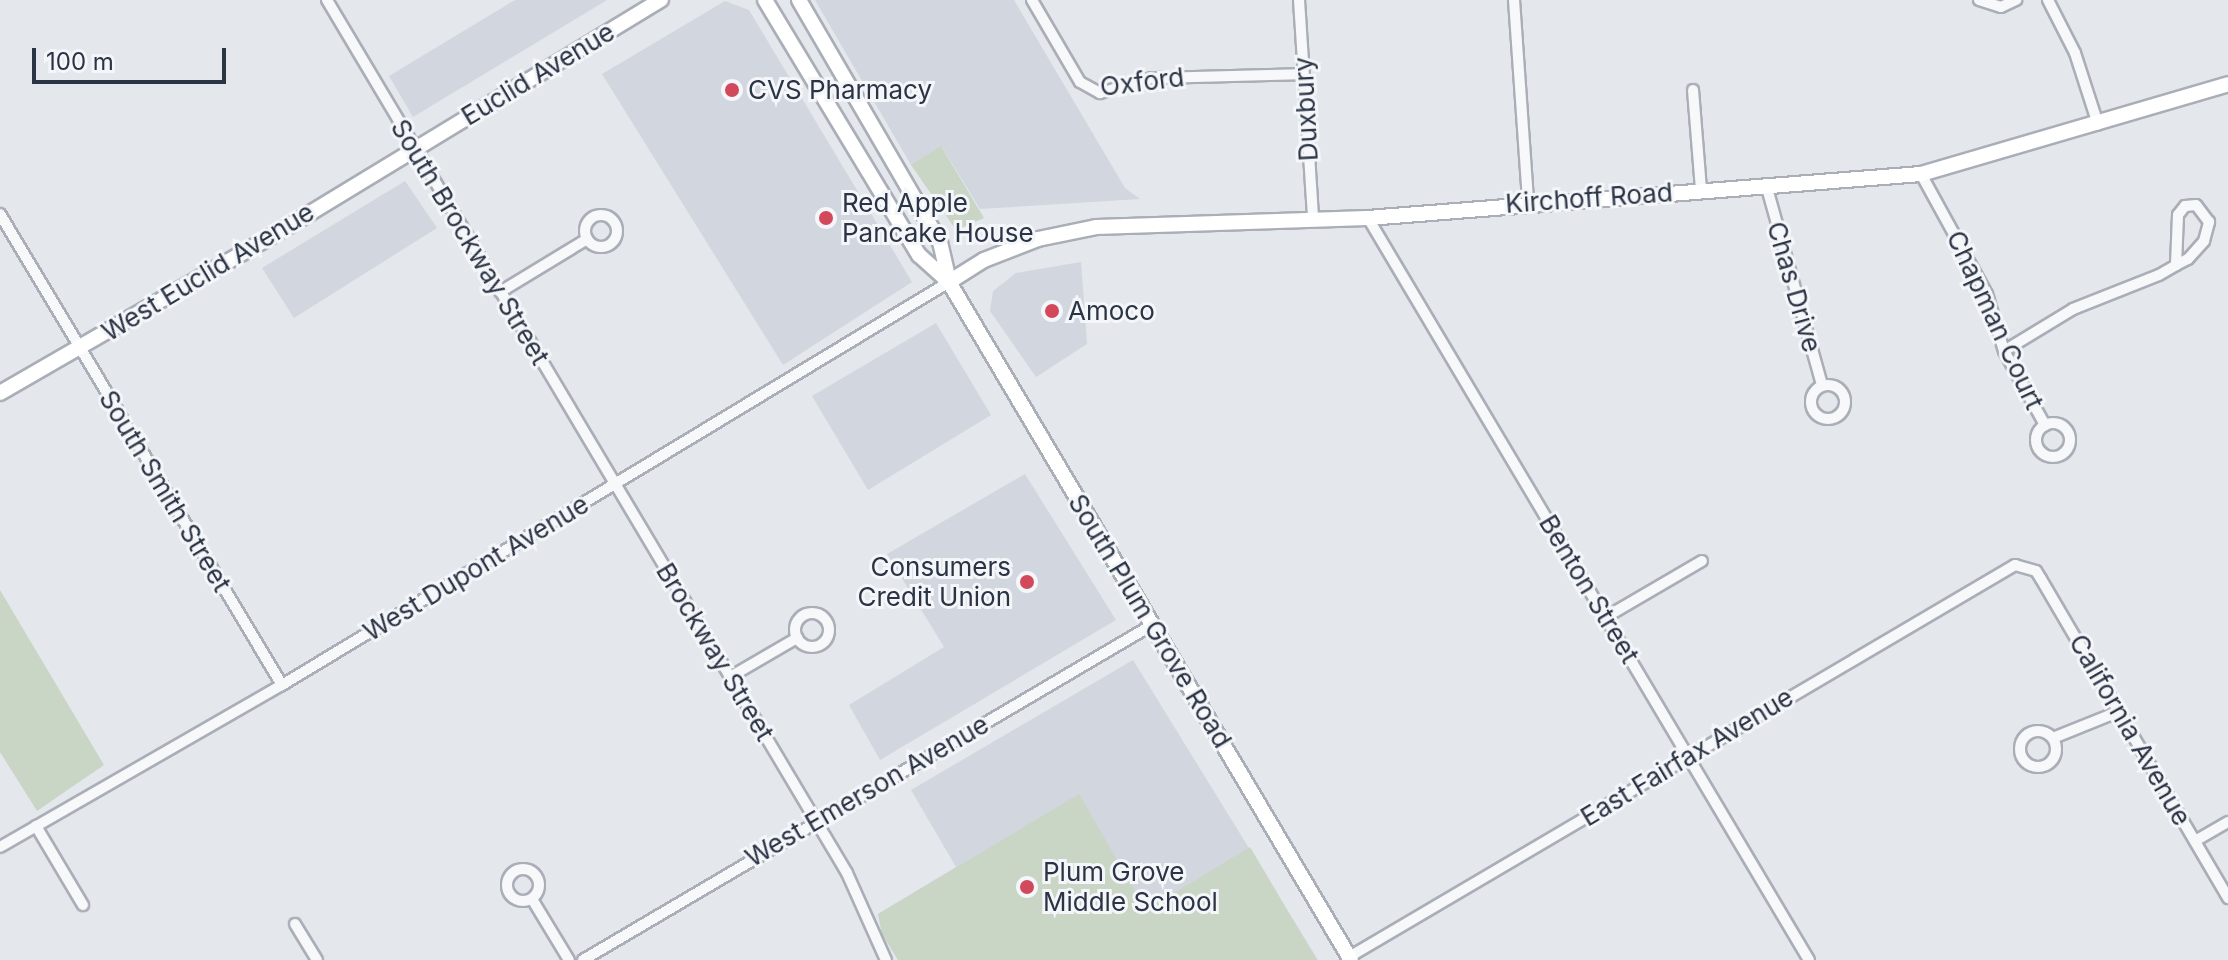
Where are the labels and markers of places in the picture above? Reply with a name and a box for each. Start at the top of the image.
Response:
place label: CVS Pharmacy [748,74,932,106]
marker: CVS Pharmacy [723,81,741,99]
place label: Red Apple Pancake House [842,187,1034,248]
marker: Red Apple Pancake House [817,209,835,227]
place label: Amoco [1068,295,1155,327]
marker: Amoco [1043,302,1061,320]
place label: Consumers Credit Union [858,551,1011,612]
marker: Consumers Credit Union [1018,573,1036,591]
place label: Plum Grove Middle School [1043,856,1218,918]
marker: Plum Grove Middle School [1018,878,1036,896]

